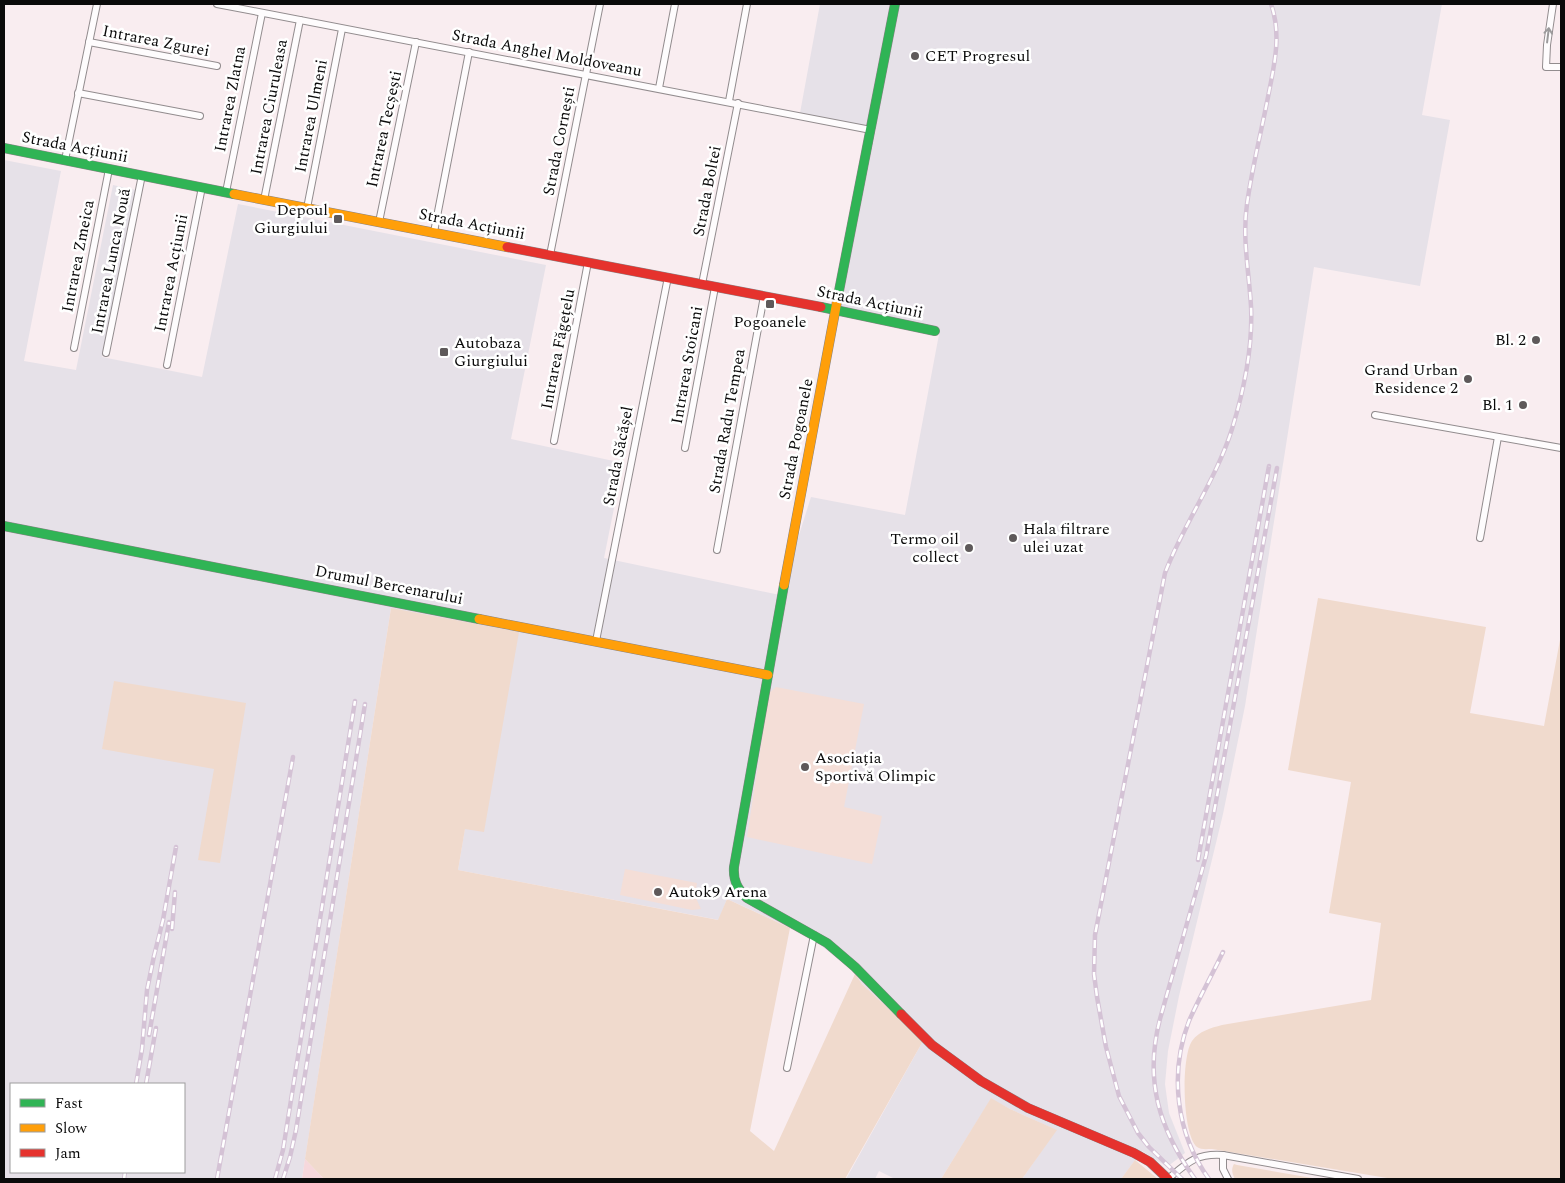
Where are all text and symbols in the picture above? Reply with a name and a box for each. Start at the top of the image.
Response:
street label: Intrarea Zgurei [100,19,212,63]
street label: Strada Anghel Moldoveanu [450,23,644,83]
one-way arrow [1543,28,1553,44]
street label: Intrarea Ciuruleasa [244,37,294,177]
street label: Intrarea Zlatna [208,44,252,154]
place label: CET Progresul [925,44,1030,68]
marker: CET Progresul [909,50,921,62]
street label: Intrarea Ulmeni [288,57,334,175]
street label: Intrarea Tecșești [360,68,408,190]
street label: Strada Cornești [537,84,581,198]
street label: Strada Acțiunii [20,125,130,169]
street label: Strada Boltei [686,144,728,238]
street label: Intrarea Lunca Nouă [85,186,137,336]
street label: Intrarea Zmeica [55,198,101,314]
place label: Depoul Giurgiului [254,198,328,240]
street label: Strada Acțiunii [417,202,527,246]
street label: Intrarea Acțiunii [148,212,194,334]
marker: Depoul Giurgiului [332,213,344,225]
street label: Strada Acțiunii [815,279,925,325]
street label: Intrarea Făgețelu [535,287,581,411]
marker: Pogoanele [764,298,776,310]
street label: Intrarea Stoicani [665,304,709,426]
place label: Pogoanele [733,310,807,334]
place label: Bl. 2 [1495,328,1526,352]
place label: Autobaza Giurgiului [454,331,528,373]
marker: Bl. 2 [1530,334,1542,346]
marker: Autobaza Giurgiului [438,346,450,358]
street label: Strada Radu Tempea [702,347,752,495]
place label: Grand Urban Residence 2 [1364,358,1458,400]
marker: Grand Urban Residence 2 [1462,373,1474,385]
street label: Strada Pogoanele [773,376,819,502]
place label: Bl. 1 [1482,393,1513,417]
marker: Bl. 1 [1517,399,1529,411]
street label: Strada Săcășel [597,404,639,508]
place label: Hala filtrare ulei uzat [1023,517,1110,559]
place label: Termo oil collect [890,527,959,569]
marker: Hala filtrare ulei uzat [1007,532,1019,544]
marker: Termo oil collect [963,542,975,554]
street label: Drumul Bercenarului [313,559,465,611]
place label: Asociația Sportivă Olimpic [815,746,936,788]
marker: Asociația Sportivă Olimpic [799,761,811,773]
place label: Autok9 Arena [668,880,767,904]
marker: Autok9 Arena [652,886,664,898]
legend [10,1083,185,1173]
text: Fast [55,1092,83,1115]
text: Slow [55,1117,87,1140]
text: Jam [55,1142,81,1165]

